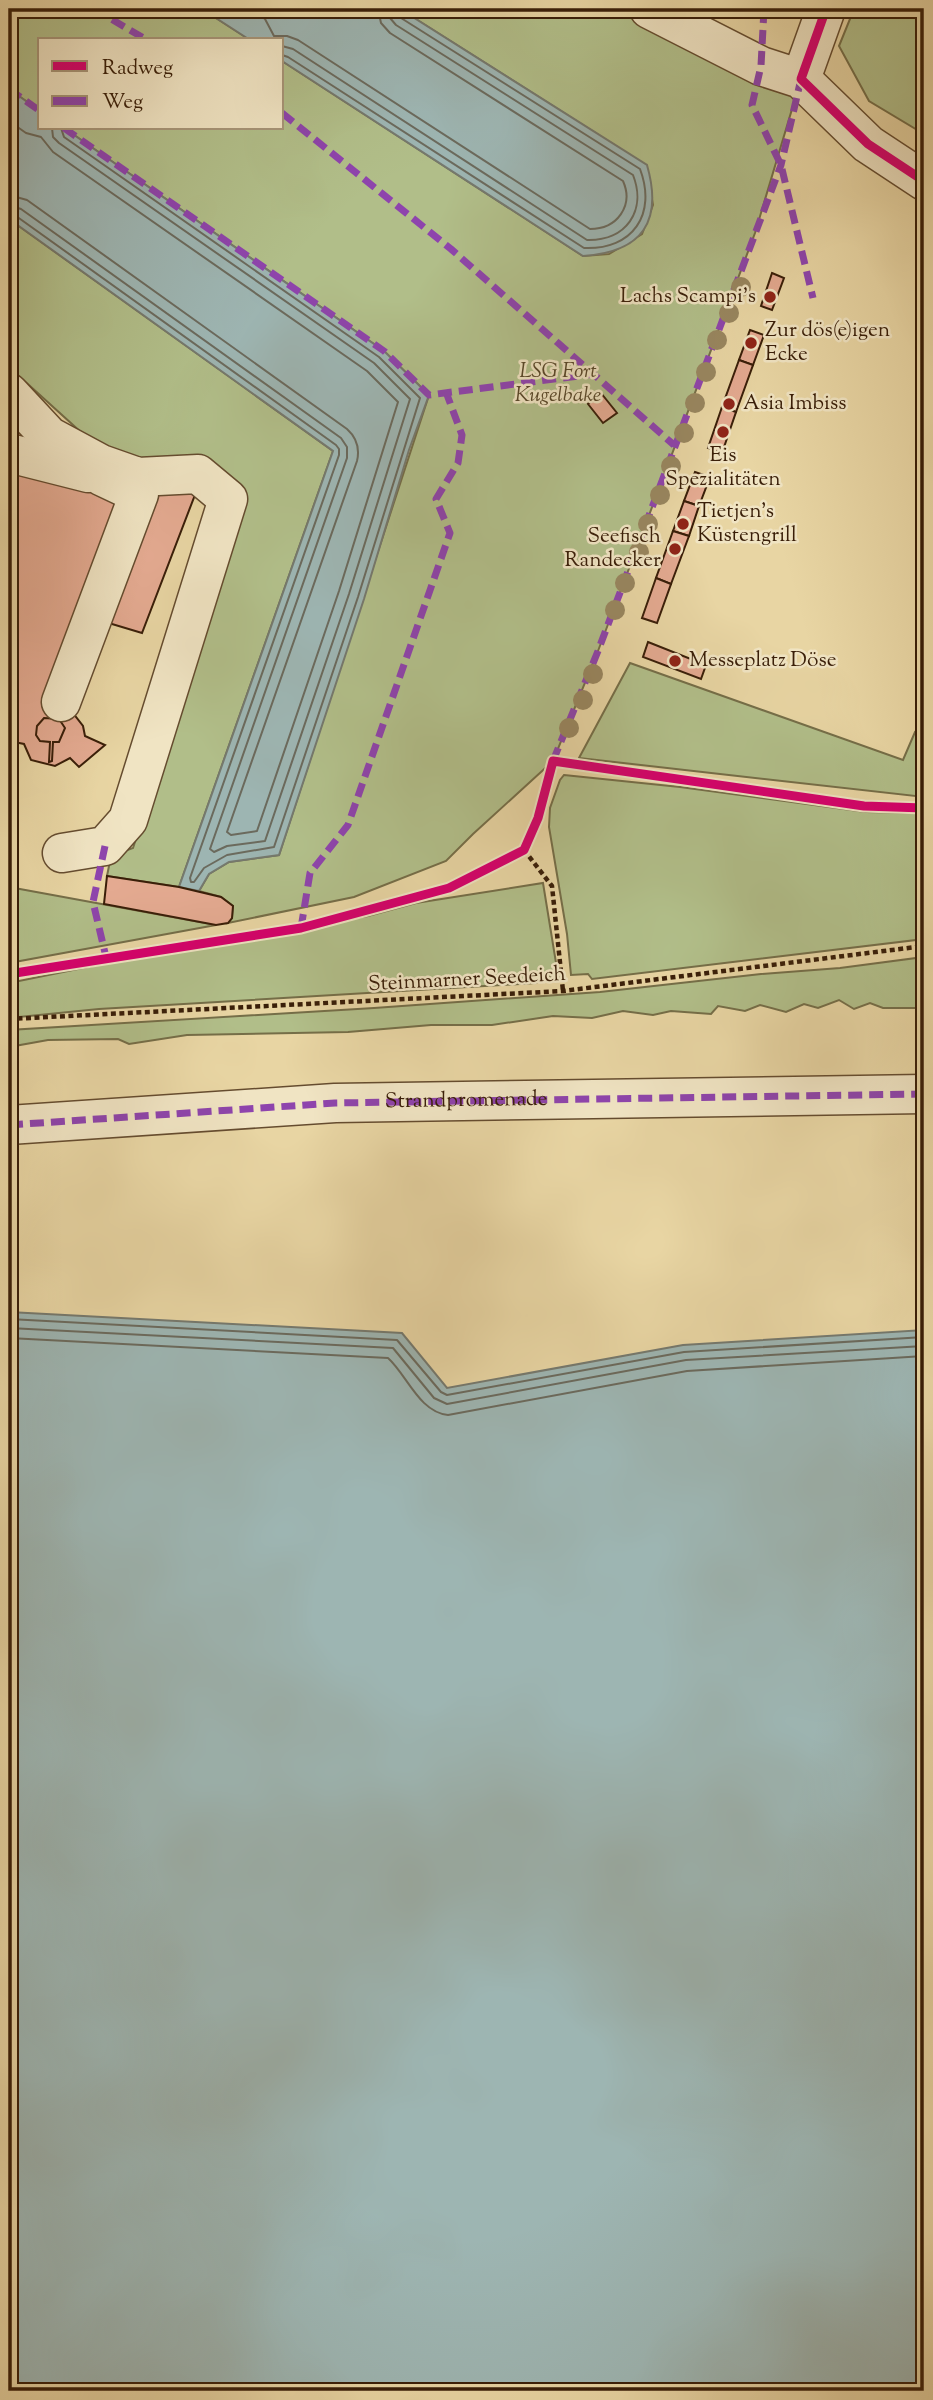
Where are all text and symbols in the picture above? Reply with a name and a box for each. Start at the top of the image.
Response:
legend [38,38,284,130]
text: Radweg [102,54,173,84]
text: Weg [102,88,143,118]
place label: Lachs Scampi's [620,282,756,312]
marker: Lachs Scampi's [762,289,778,305]
place label: Zur dös(e)igen Ecke [765,316,890,370]
marker: Zur dös(e)igen Ecke [743,335,759,351]
park label: LSG Fort Kugelbake [515,357,601,411]
place label: Asia Imbiss [743,389,846,419]
marker: Asia Imbiss [721,396,737,412]
marker: Eis Spezialitäten [715,424,731,440]
place label: Eis Spezialitäten [665,441,781,495]
place label: Tietjen's Küstengrill [697,497,797,551]
marker: Tietjen's Küstengrill [675,516,691,532]
place label: Seefisch Randecker [565,522,661,576]
marker: Seefisch Randecker [667,541,683,557]
place label: Messeplatz Döse [689,646,836,676]
marker: Messeplatz Döse [667,653,683,669]
street label: Steinmarner Seedeich [367,960,567,1000]
street label: Strandpromenade [385,1085,548,1117]

